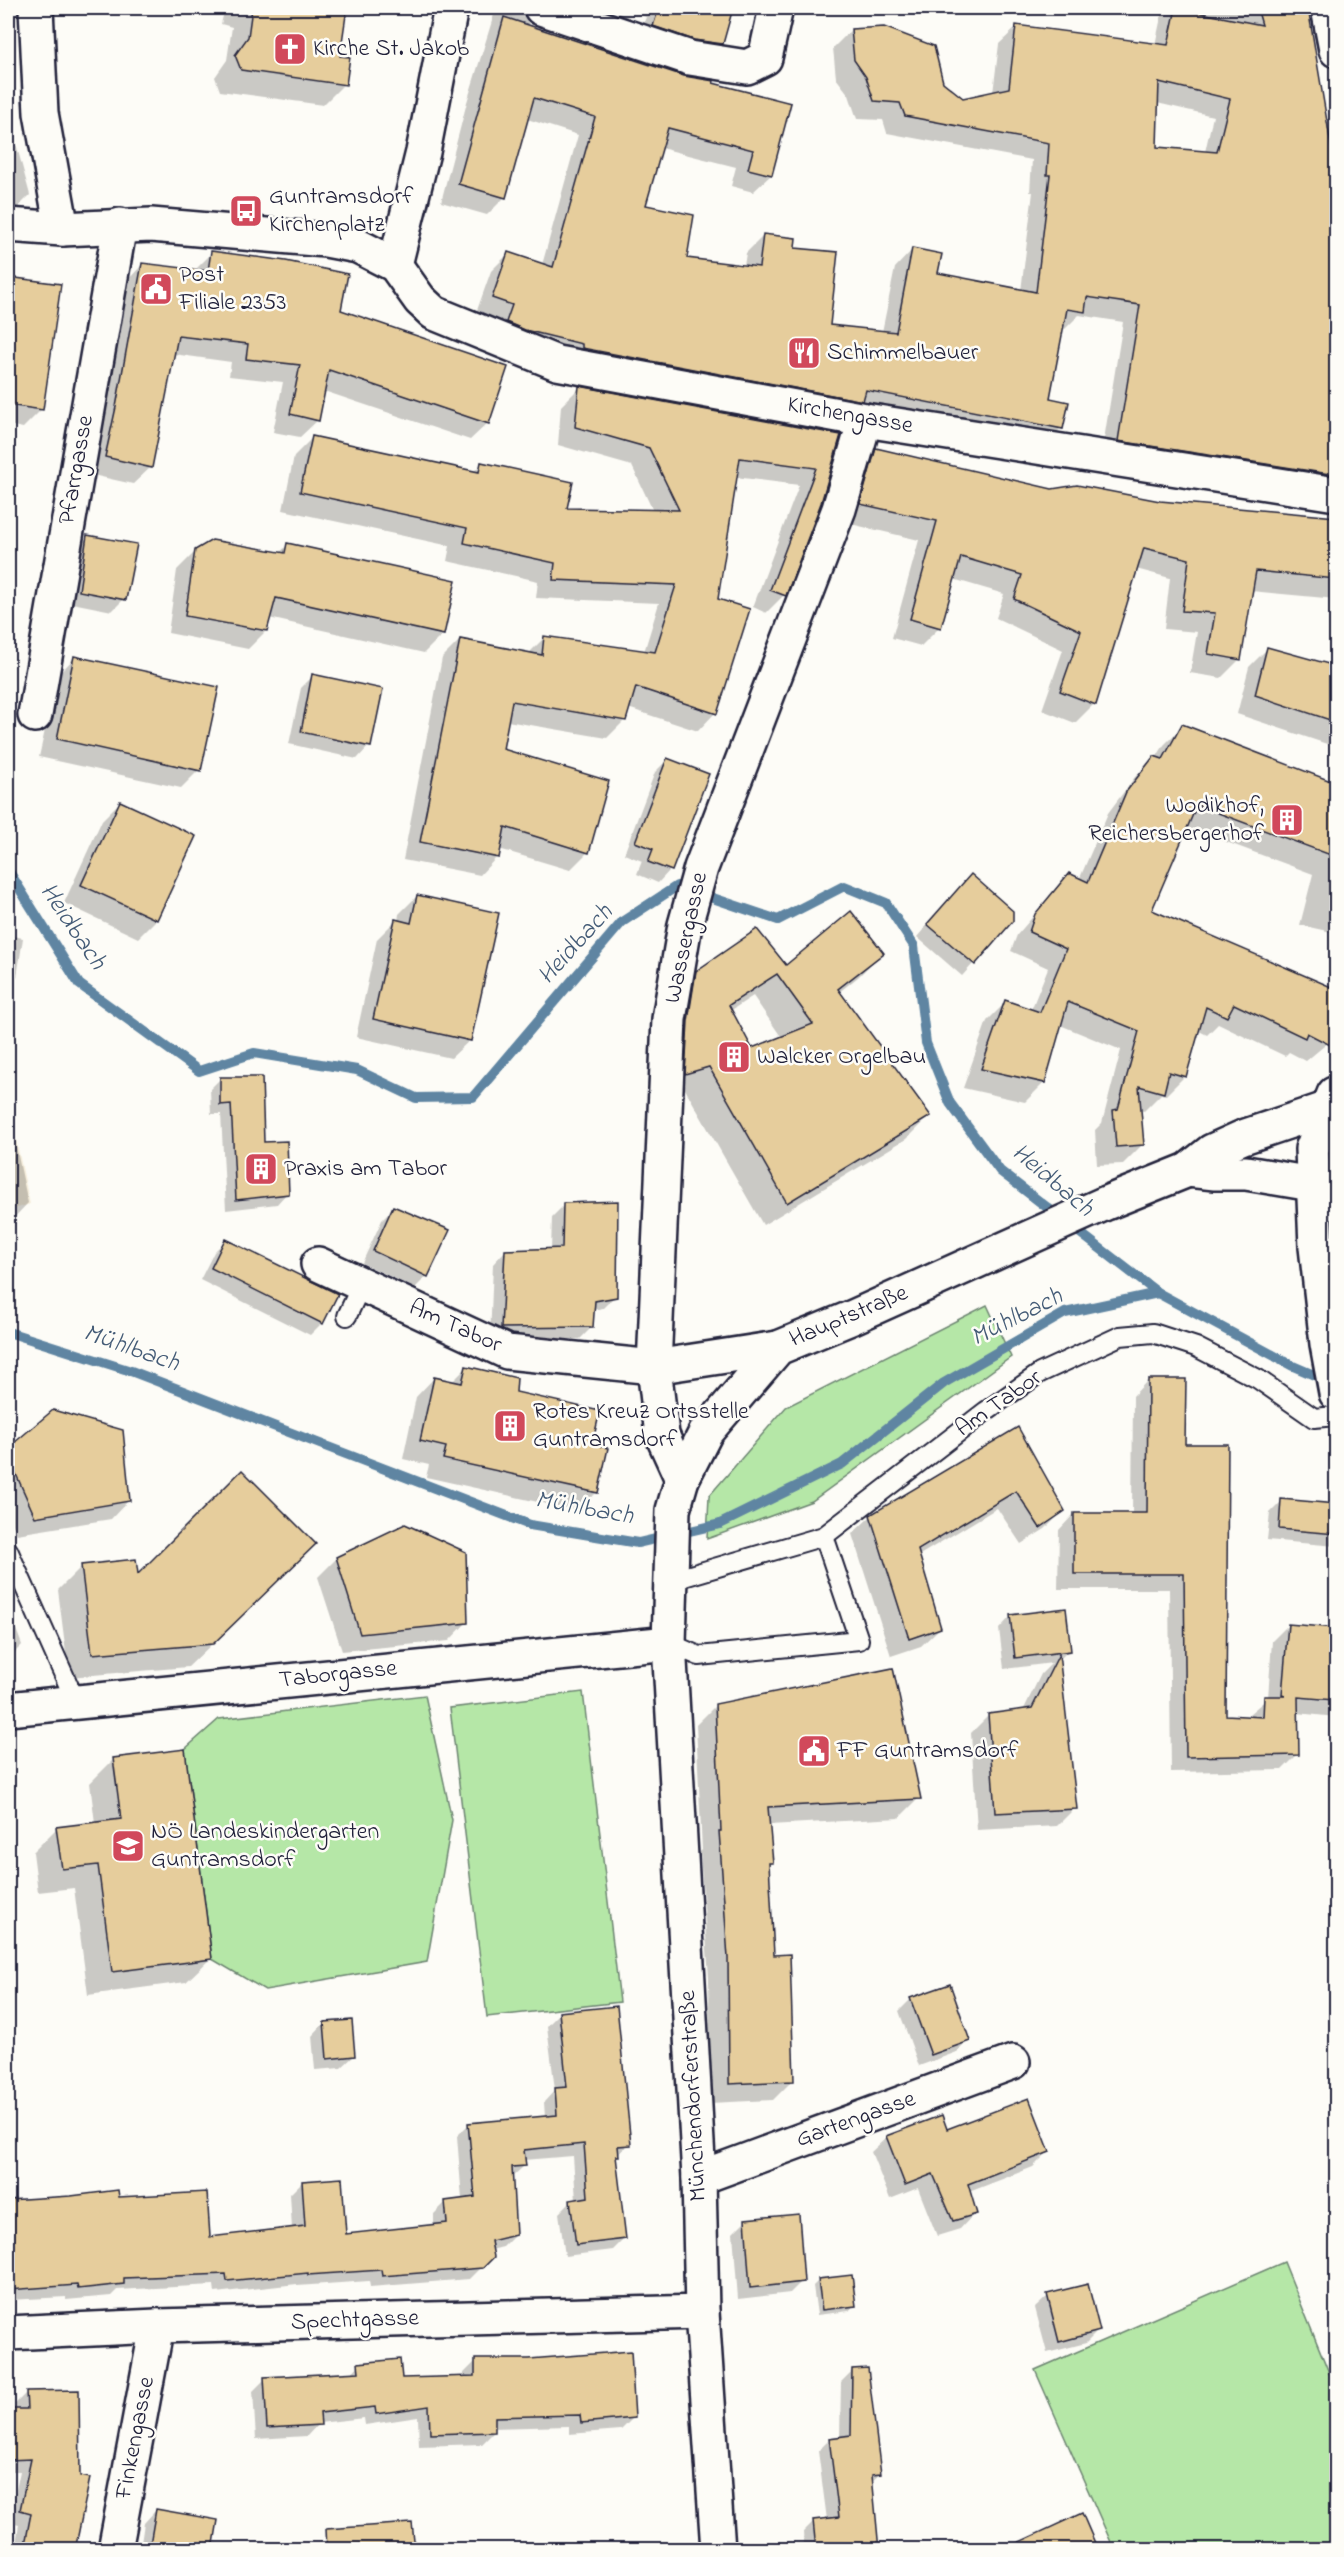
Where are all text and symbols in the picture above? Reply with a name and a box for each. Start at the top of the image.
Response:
church icon: Kirche St. Jakob [272,31,308,67]
place label: Kirche St. Jakob [313,32,470,67]
place label: Guntramsdorf Kirchenplatz [269,180,414,243]
bus stop icon: Guntramsdorf Kirchenplatz [228,193,264,229]
place label: Post Filiale 2353 [178,258,286,321]
public building icon: Post Filiale 2353 [138,271,174,307]
restaurant icon: Schimmelbauer [786,335,822,371]
place label: Schimmelbauer [827,336,979,371]
street label: Kirchengasse [784,388,916,444]
street label: Pfarrgasse [50,412,104,527]
place label: Wodikhof, Reichersbergerhof [1088,789,1265,852]
building icon: Wodikhof, Reichersbergerhof [1269,802,1305,838]
street label: Wassergasse [656,869,718,1007]
water label: Heidbach [29,876,115,979]
water label: Heidbach [529,896,623,994]
building icon: Walcker Orgelbau [716,1039,752,1075]
place label: Walcker Orgelbau [757,1040,926,1075]
water label: Heidbach [1002,1135,1102,1227]
building icon: Praxis am Tabor [243,1151,279,1187]
place label: Praxis am Tabor [284,1152,448,1187]
street label: Hauptstraße [784,1276,914,1358]
water label: Mühlbach [964,1278,1070,1357]
street label: Am Tabor [403,1291,508,1363]
water label: Mühlbach [78,1315,185,1383]
street label: Am Tabor [949,1361,1050,1447]
place label: Rotes Kreuz Ortsstelle Guntramsdorf [533,1395,749,1458]
building icon: Rotes Kreuz Ortsstelle Guntramsdorf [492,1408,528,1444]
water label: Mühlbach [532,1482,637,1536]
street label: Taborgasse [277,1651,399,1699]
public building icon: FF Guntramsdorf [796,1733,832,1769]
place label: FF Guntramsdorf [836,1734,1019,1769]
place label: NÖ Landeskindergarten Guntramsdorf [151,1815,379,1878]
school or university icon: NÖ Landeskindergarten Guntramsdorf [110,1828,146,1864]
street label: Münchendorferstraße [671,1989,717,2202]
street label: Gartengasse [791,2082,921,2158]
street label: Spechtgasse [290,2301,420,2341]
street label: Finkengasse [107,2374,165,2503]

